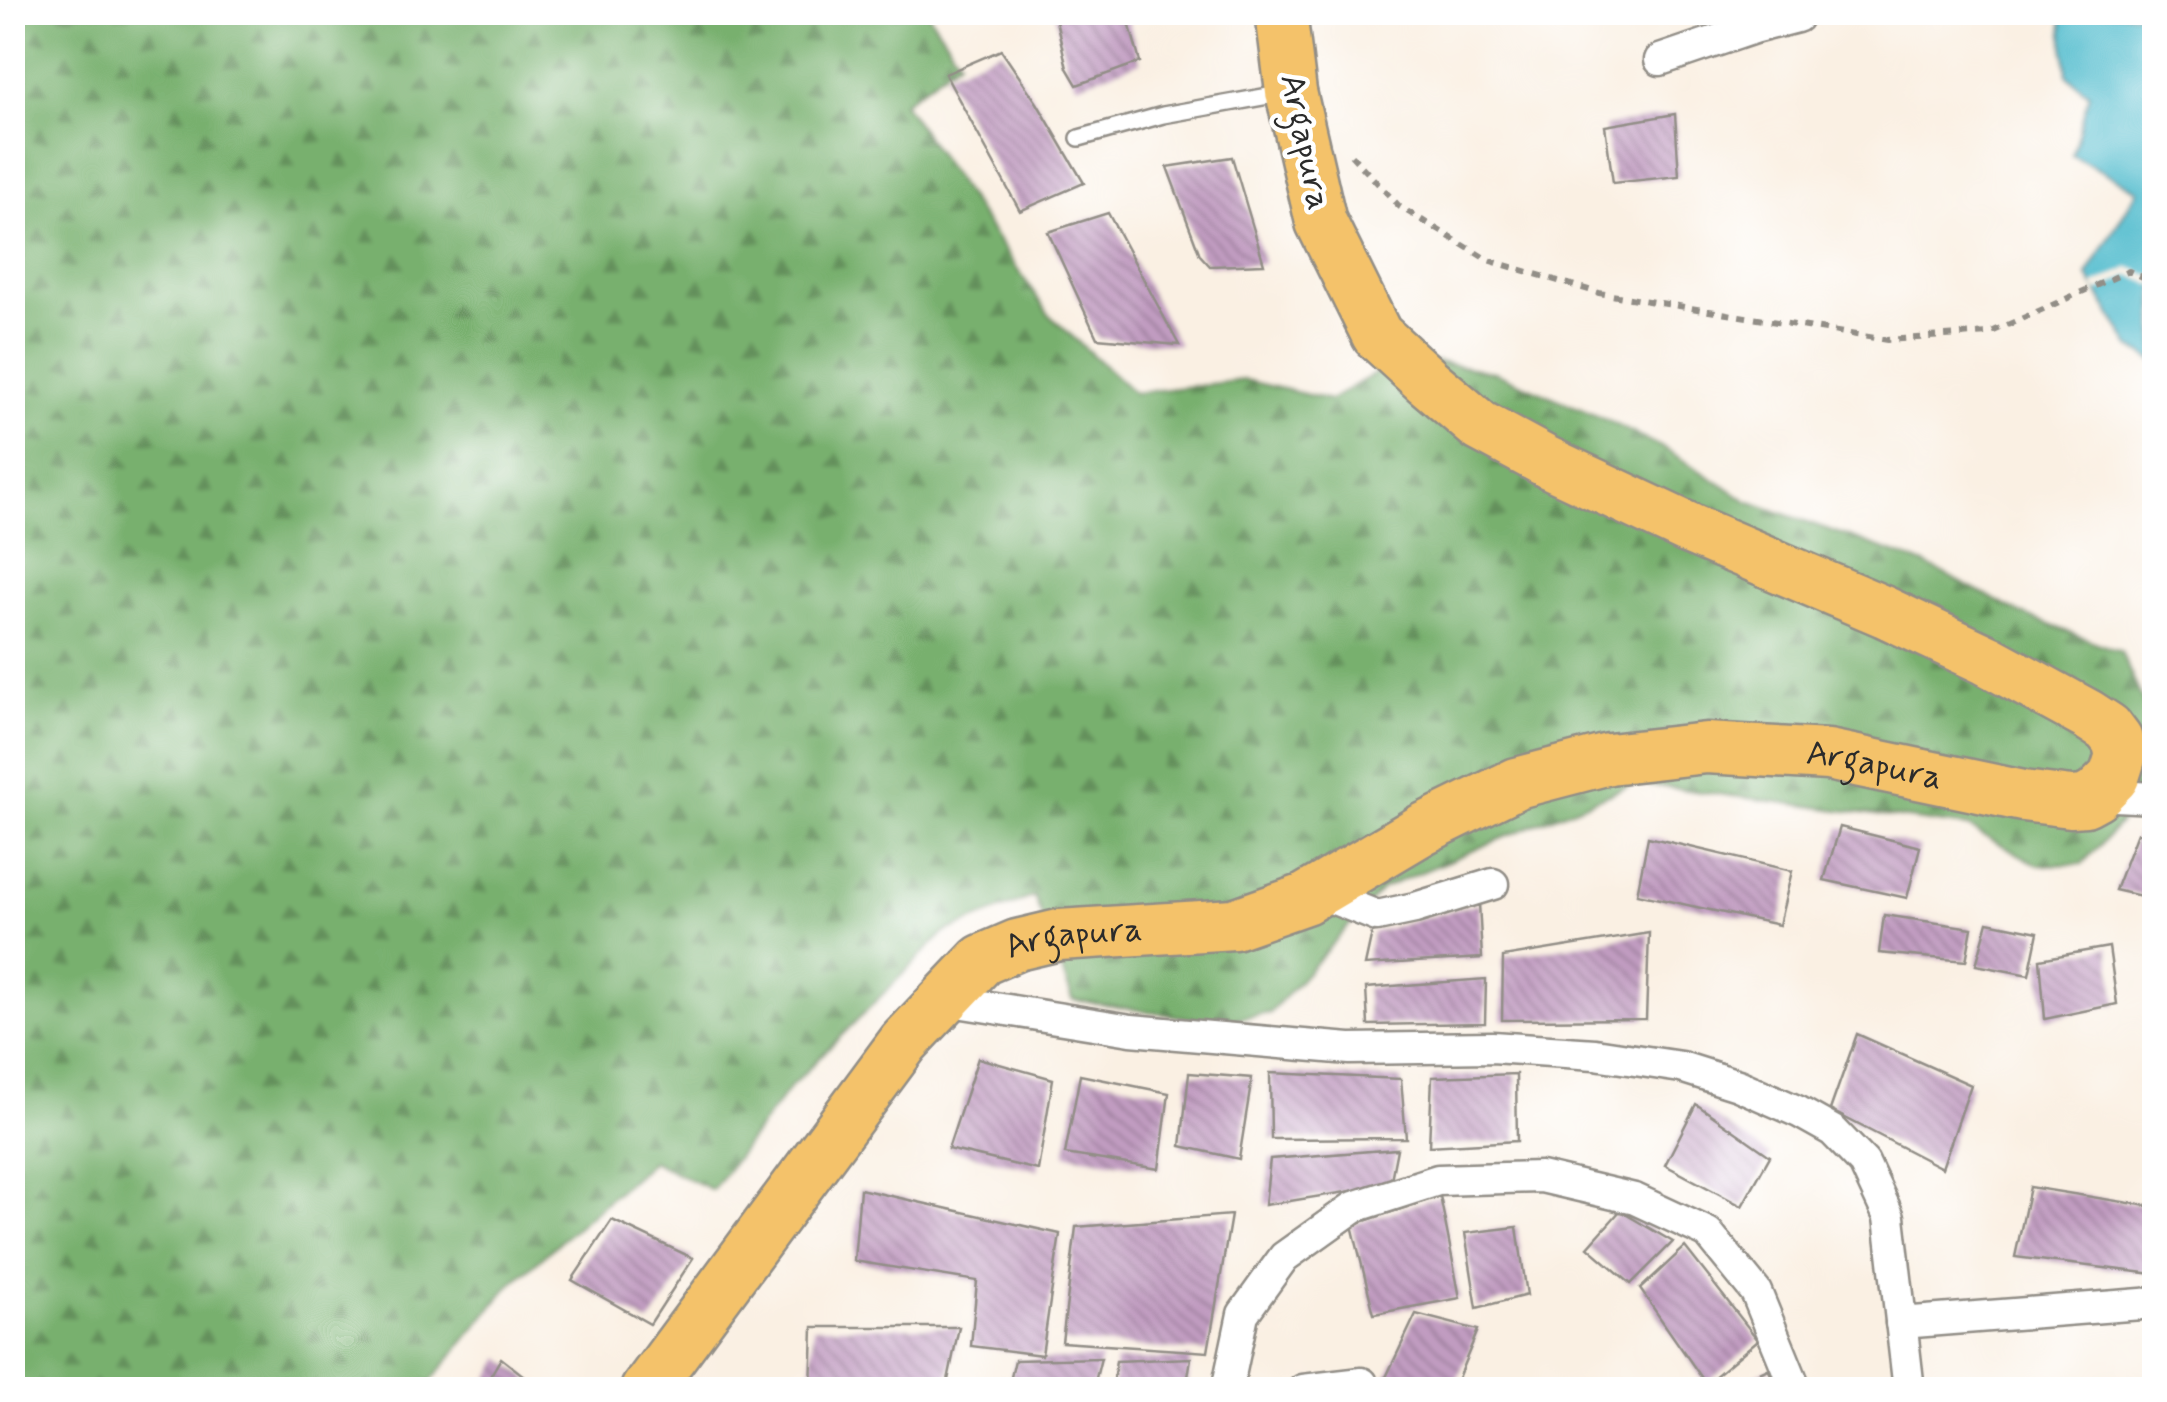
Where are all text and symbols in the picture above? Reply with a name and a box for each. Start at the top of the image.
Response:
street label: Argapura [1264,70,1342,215]
street label: Argapura [1805,731,1946,801]
street label: Argapura [997,907,1144,971]

